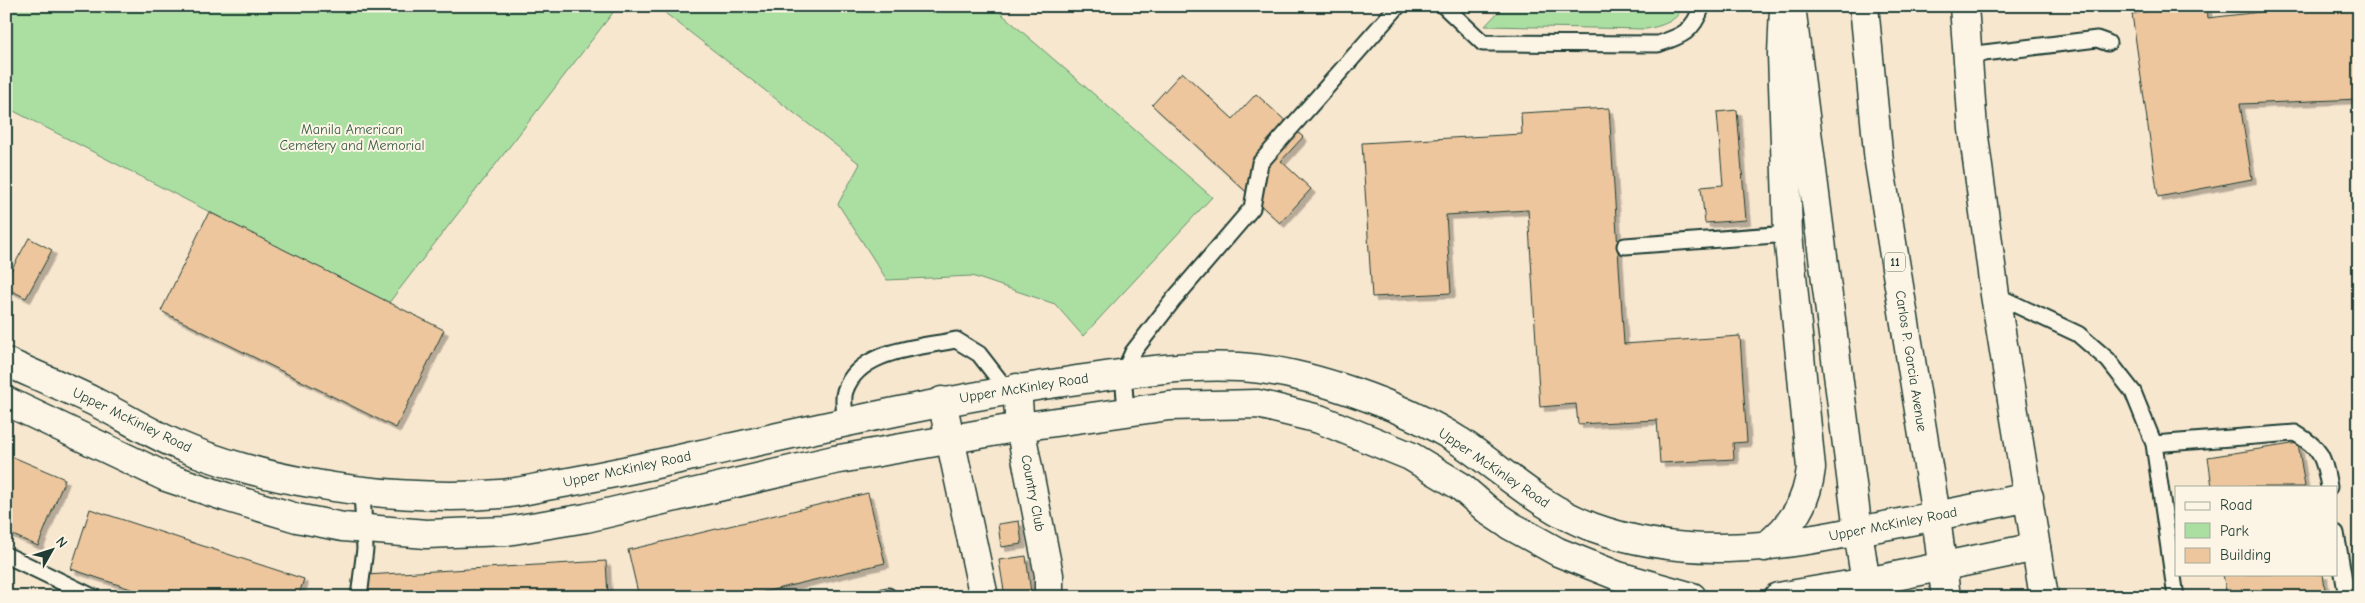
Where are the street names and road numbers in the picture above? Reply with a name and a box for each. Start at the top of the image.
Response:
road number: 11 [1885,252,1905,272]
street label: Carlos P. Garcia Avenue [1891,289,1931,433]
street label: Upper McKinley Road [958,369,1090,407]
street label: Upper McKinley Road [70,384,194,456]
street label: Upper McKinley Road [1435,425,1553,511]
street label: Upper McKinley Road [562,447,692,491]
street label: Country Club [1017,453,1049,533]
street label: Upper McKinley Road [1827,503,1959,545]

